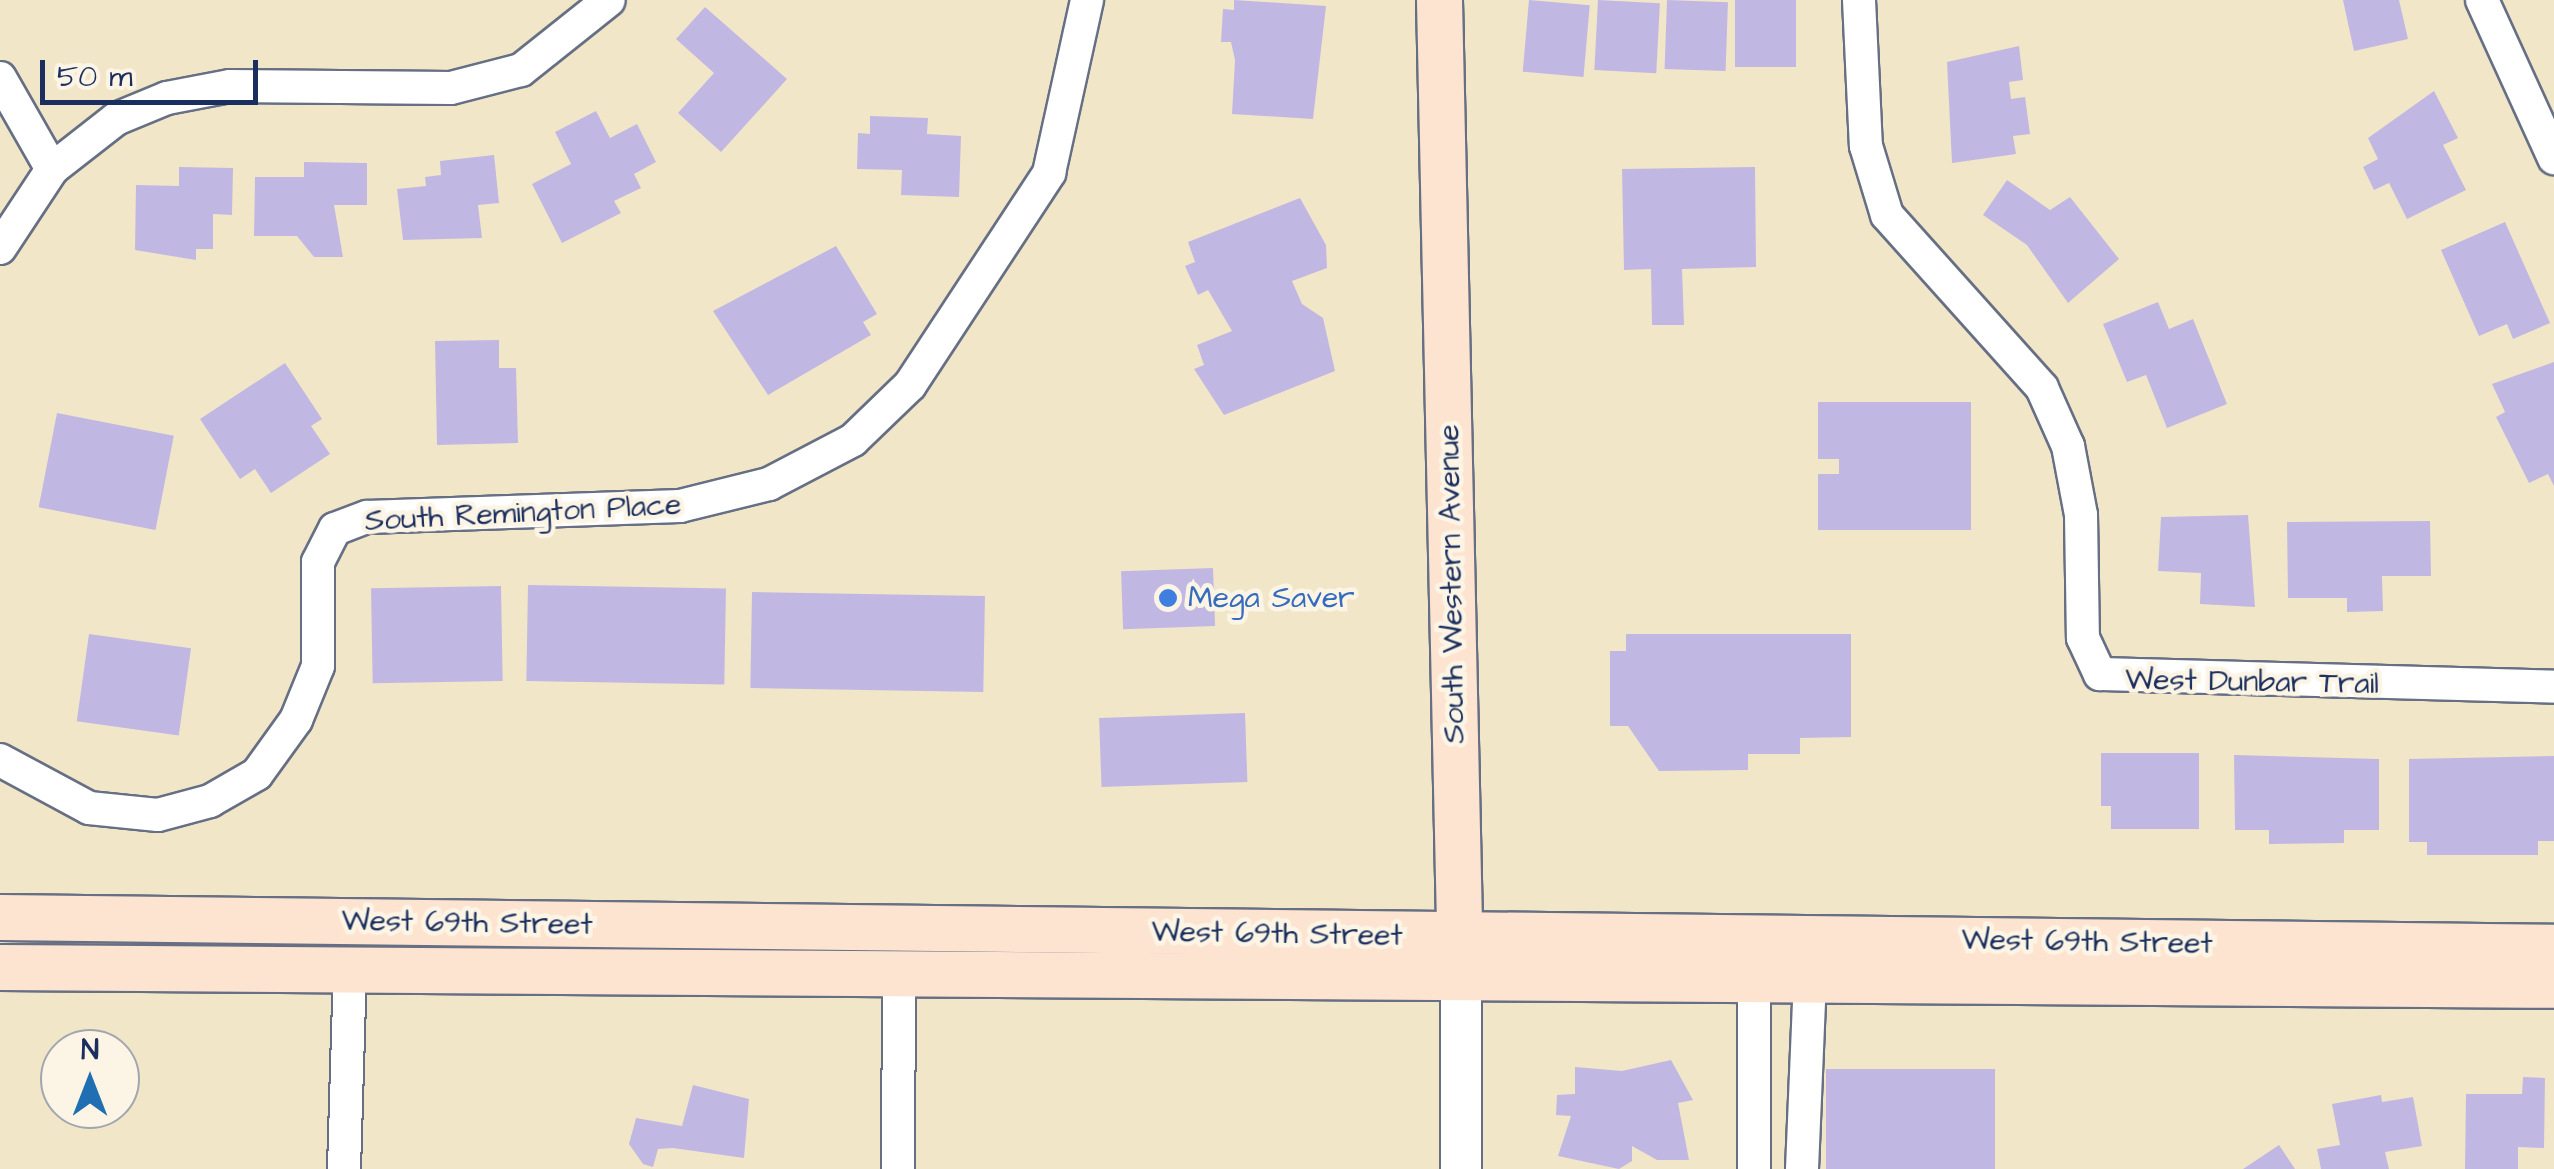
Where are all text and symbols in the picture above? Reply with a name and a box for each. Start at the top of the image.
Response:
scale bar [45,40,262,102]
text: 50 m [57,56,133,98]
street label: South Western Avenue [1431,424,1473,744]
street label: South Remington Place [364,487,682,539]
place label: Mega Saver [1188,580,1355,616]
marker: Mega Saver [1157,587,1179,609]
street label: West Dunbar Trail [2125,662,2379,702]
street label: West 69th Street [341,903,593,943]
street label: West 69th Street [1151,914,1403,954]
street label: West 69th Street [1961,922,2213,962]
north arrow [40,1029,140,1129]
text: N [81,1031,99,1070]

